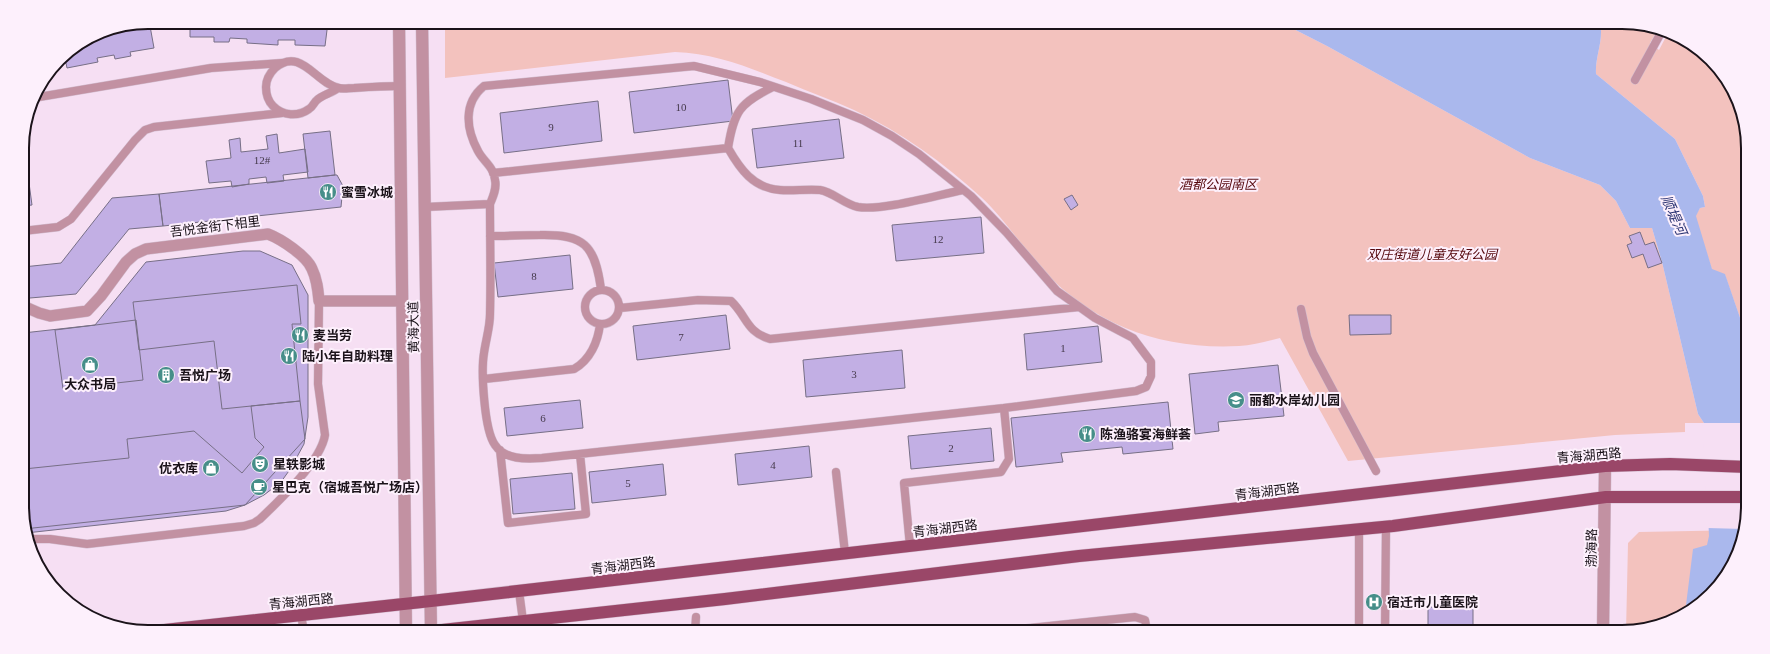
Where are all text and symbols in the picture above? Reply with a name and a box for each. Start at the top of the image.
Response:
house number: 10 [676,101,687,113]
house number: 9 [548,121,554,133]
house number: 11 [793,137,803,149]
house number: 12# [254,154,271,166]
park label: 酒都公园南区 [1179,177,1259,192]
restaurant icon: 蜜雪冰城 [318,182,338,202]
place label: 蜜雪冰城 [341,185,393,200]
water label: 顺堤河 [1658,193,1690,240]
street label: 吾悦金街下相里 [169,214,261,239]
house number: 12 [933,233,944,245]
park label: 双庄街道儿童友好公园 [1367,247,1499,262]
house number: 8 [531,270,537,282]
street label: 黄海大道 [406,301,421,353]
restaurant icon: 麦当劳 [290,325,310,345]
place label: 麦当劳 [313,328,352,343]
house number: 7 [678,331,684,343]
house number: 1 [1060,342,1066,354]
restaurant icon: 陆小年自助料理 [279,346,299,366]
place label: 陆小年自助料理 [302,349,393,364]
shop icon: 大众书局 [80,355,100,375]
building icon: 吾悦广场 [156,365,176,385]
place label: 吾悦广场 [179,368,231,383]
house number: 3 [851,368,857,380]
place label: 大众书局 [64,377,116,392]
school or university icon: 丽都水岸幼儿园 [1226,390,1246,410]
place label: 丽都水岸幼儿园 [1249,393,1340,408]
house number: 6 [540,412,546,424]
restaurant icon: 陈渔骆宴海鲜荟 [1077,424,1097,444]
place label: 陈渔骆宴海鲜荟 [1100,427,1191,442]
house number: 2 [948,442,954,454]
street label: 青海湖西路 [1556,445,1622,466]
theatre icon: 星轶影城 [250,454,270,474]
place label: 星轶影城 [273,457,325,472]
shop icon: 优衣库 [201,458,221,478]
house number: 4 [770,459,776,471]
place label: 优衣库 [159,461,198,476]
cafe icon: 星巴克（宿城吾悦广场店） [249,477,269,497]
house number: 5 [625,477,631,489]
place label: 星巴克（宿城吾悦广场店） [272,480,428,495]
street label: 青海湖西路 [1234,480,1300,503]
street label: 青海湖西路 [912,517,978,540]
street label: 渤海路 [1584,528,1599,568]
street label: 青海湖西路 [590,554,656,577]
street label: 青海湖西路 [268,591,334,612]
hospital icon: 宿迁市儿童医院 [1364,592,1384,612]
place label: 宿迁市儿童医院 [1387,595,1478,610]

